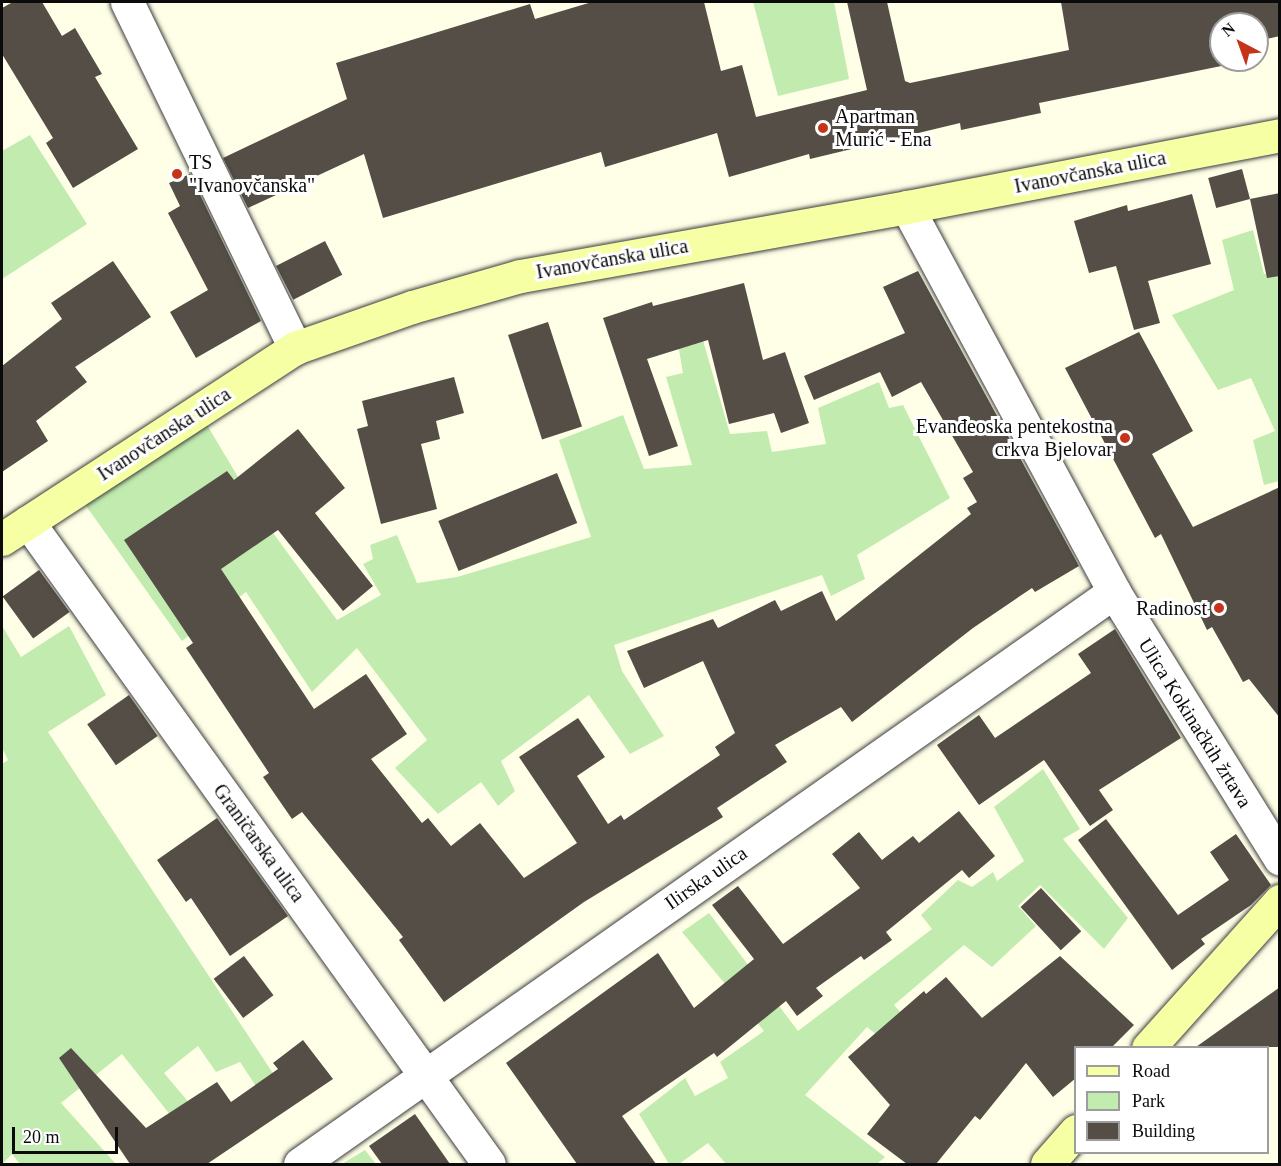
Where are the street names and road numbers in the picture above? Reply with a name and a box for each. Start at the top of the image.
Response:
street label: Ivanovčanska ulica [1012,146,1168,198]
street label: Ivanovčanska ulica [534,234,690,284]
street label: Ivanovčanska ulica [93,382,235,486]
street label: Ulica Kokinačkih žrtava [1133,634,1257,812]
street label: Graničarska ulica [208,779,310,907]
street label: Ilirska ulica [660,841,752,915]

